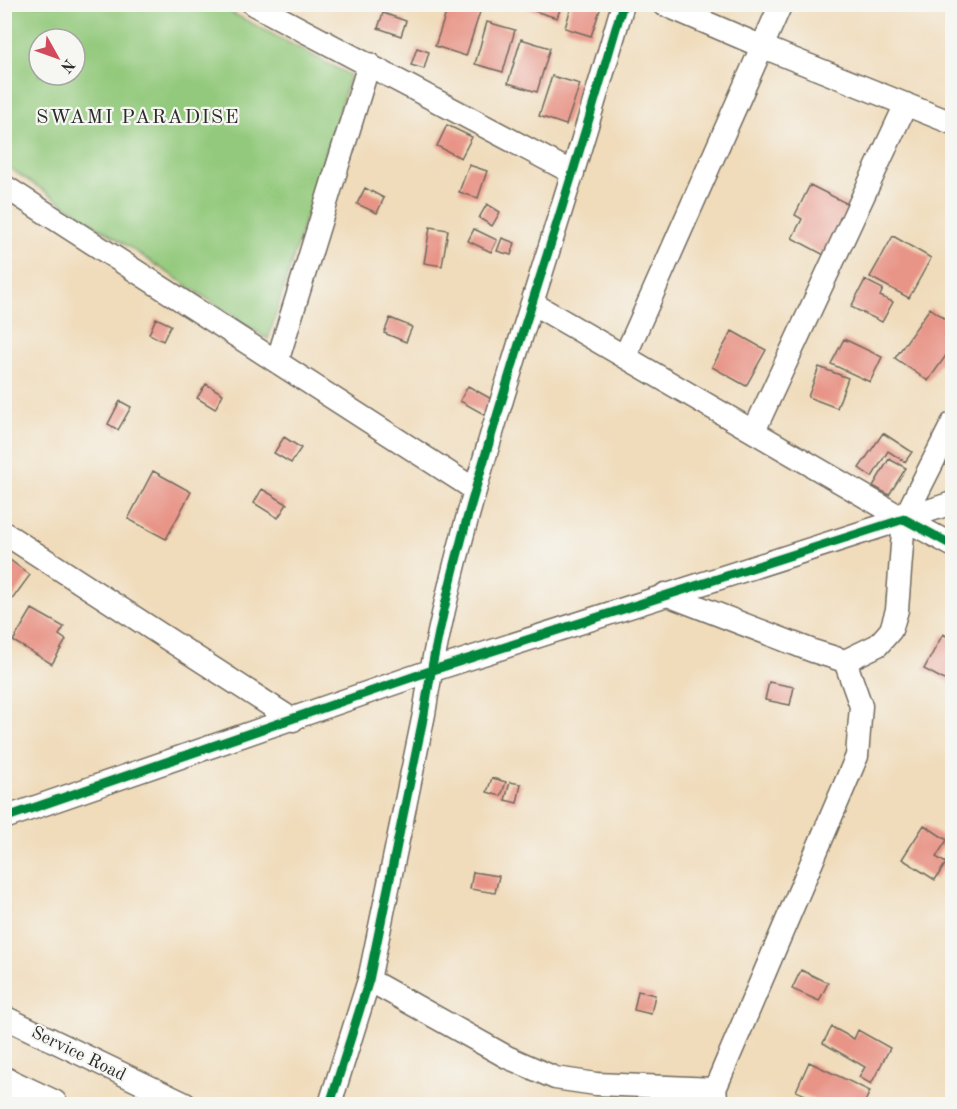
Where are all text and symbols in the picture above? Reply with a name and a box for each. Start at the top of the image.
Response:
north arrow [27,27,87,87]
text: N [56,56,77,76]
district label: SWAMI PARADISE [36,108,240,128]
street label: Service Road [29,1023,129,1084]

